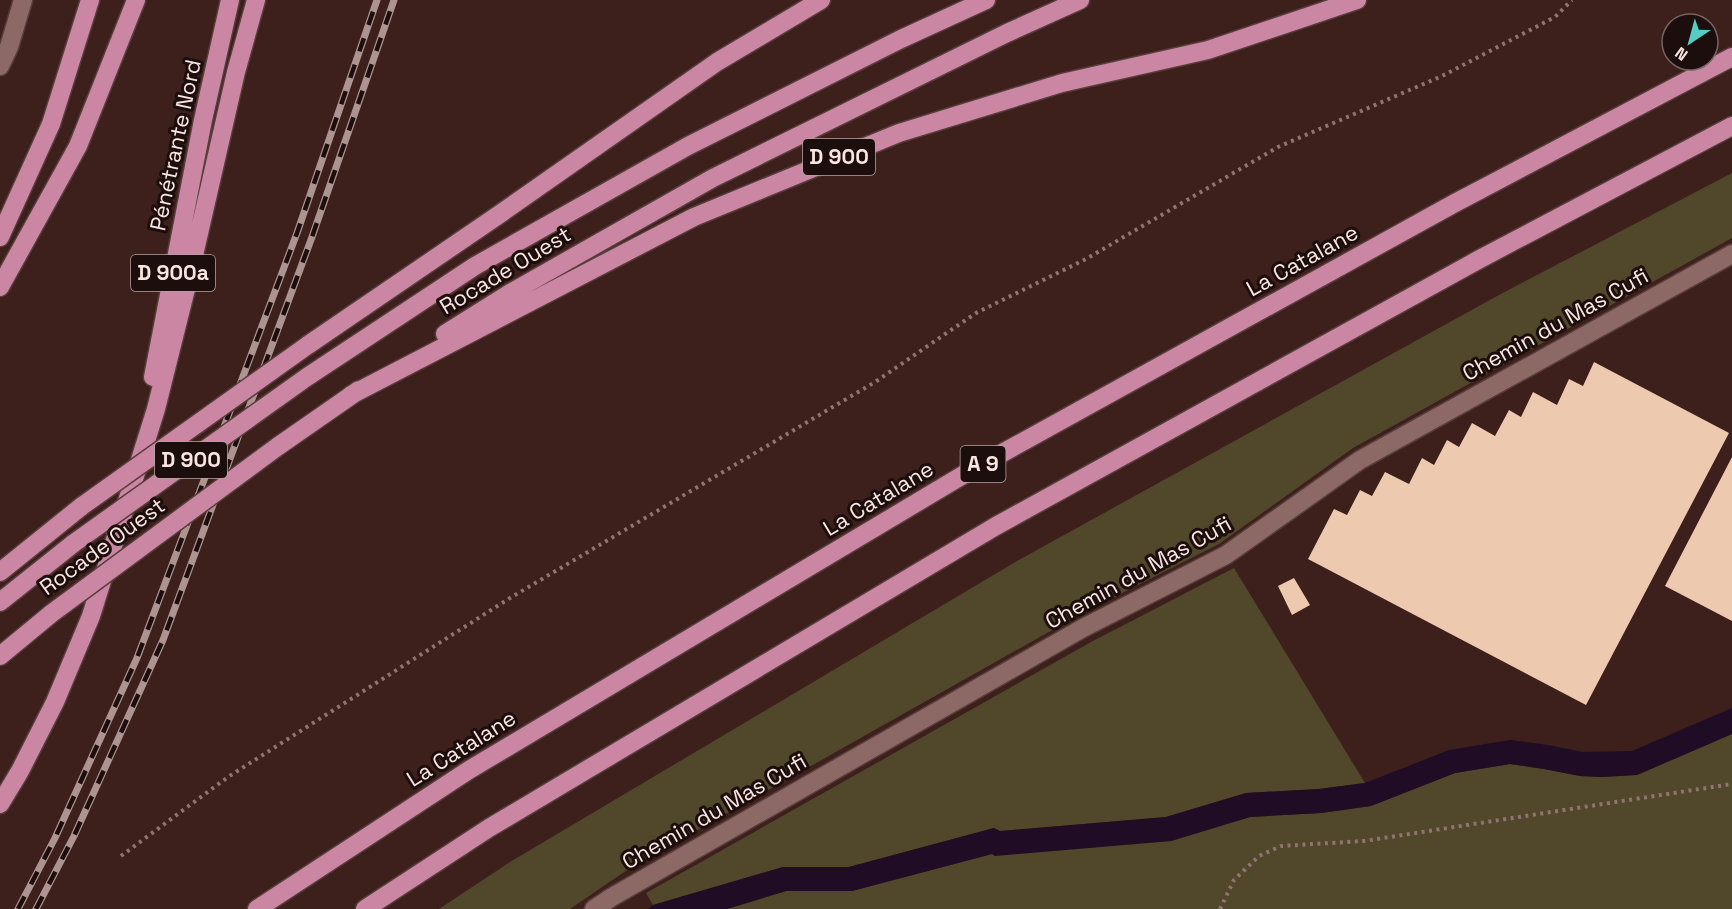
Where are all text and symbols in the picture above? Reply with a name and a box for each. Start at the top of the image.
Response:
north arrow [1660,12,1720,72]
text: N [1671,42,1692,65]
street label: Pénétrante Nord [143,57,207,233]
road number: D 900 [803,139,875,175]
street label: La Catalane [1241,218,1363,302]
street label: Rocade Ouest [434,220,576,320]
road number: D 900a [131,255,215,291]
street label: Chemin du Mas Cufi [1457,261,1653,387]
road number: D 900 [155,442,227,478]
road number: A 9 [960,446,1006,482]
street label: La Catalane [818,454,938,542]
street label: Rocade Ouest [34,491,170,601]
street label: Chemin du Mas Cufi [1040,509,1236,635]
street label: La Catalane [401,703,521,793]
street label: Chemin du Mas Cufi [617,747,811,875]

